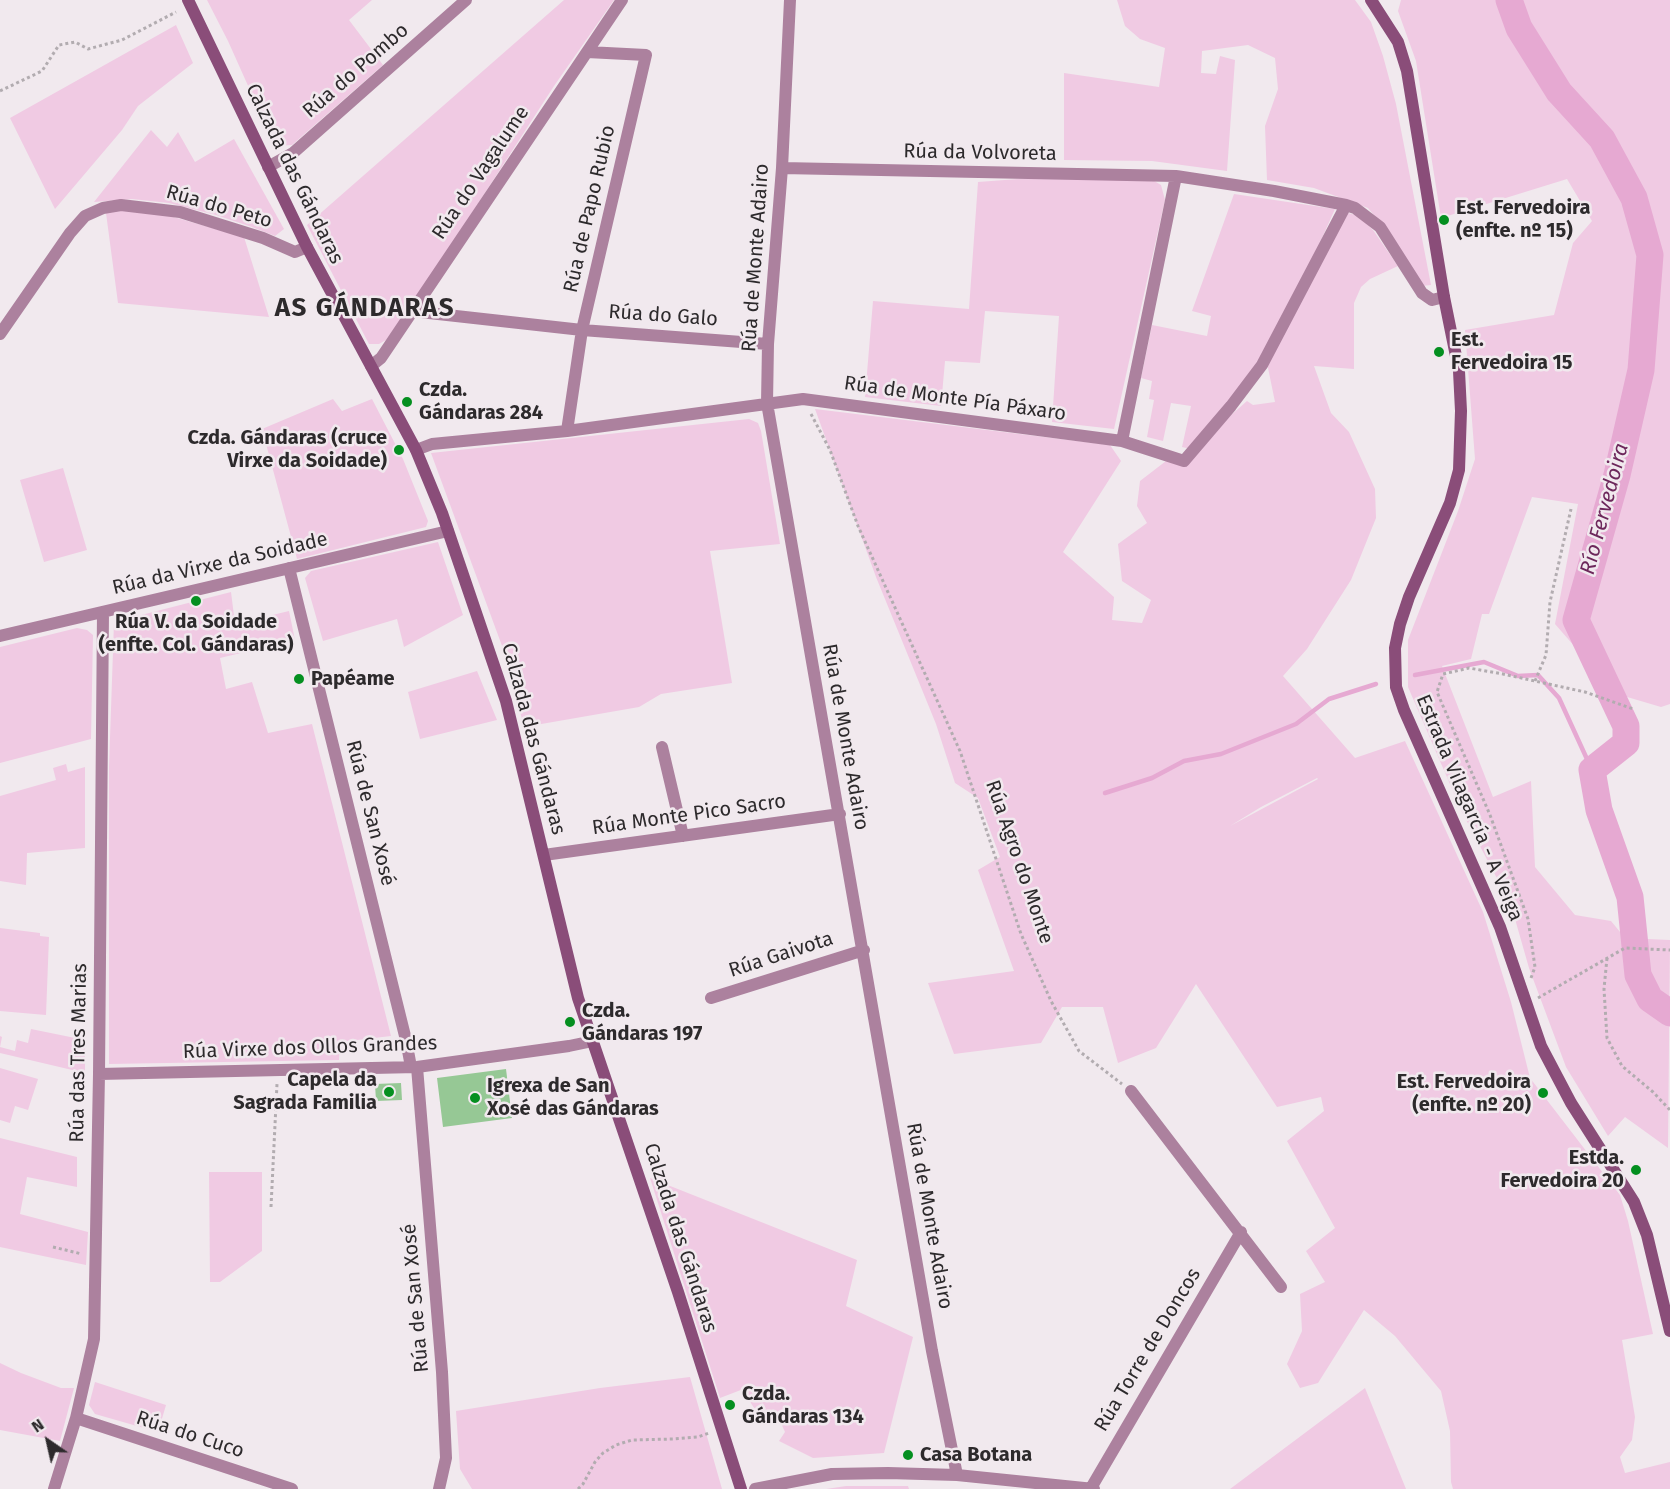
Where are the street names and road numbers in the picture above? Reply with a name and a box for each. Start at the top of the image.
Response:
street label: Rúa do Pombo [298,19,414,123]
street label: Calzada das Gándaras [240,80,348,268]
street label: Rúa do Vagalume [427,102,535,244]
street label: Rúa de Papo Rubio [559,123,621,295]
street label: Rúa da Volvoreta [903,140,1057,166]
street label: Rúa de Monte Adairo [737,163,775,353]
street label: Rúa do Peto [163,180,275,234]
street label: Rúa do Galo [607,300,719,332]
street label: Rúa de Monte Pía Páxaro [842,372,1068,426]
street label: Rúa da Virxe da Soidade [110,528,330,600]
street label: Calzada das Gándaras [496,640,570,838]
street label: Rúa de Monte Adairo [817,642,873,832]
street label: Estrada Vilagarcía - A Veiga [1410,691,1528,925]
street label: Rúa de San Xosé [340,738,400,888]
street label: Rúa Agro do Monte [980,777,1058,947]
street label: Rúa Monte Pico Sacro [591,790,787,840]
street label: Rúa Gaivota [726,927,836,983]
street label: Rúa das Tres Marias [65,963,93,1143]
street label: Rúa Virxe dos Ollos Grandes [182,1032,438,1064]
street label: Rúa de Monte Adairo [901,1121,957,1311]
street label: Calzada das Gándaras [638,1140,722,1336]
street label: Rúa de San Xosé [398,1223,434,1373]
street label: Rúa Torre de Doncos [1090,1264,1206,1436]
street label: Rúa do Cuco [133,1406,247,1464]

